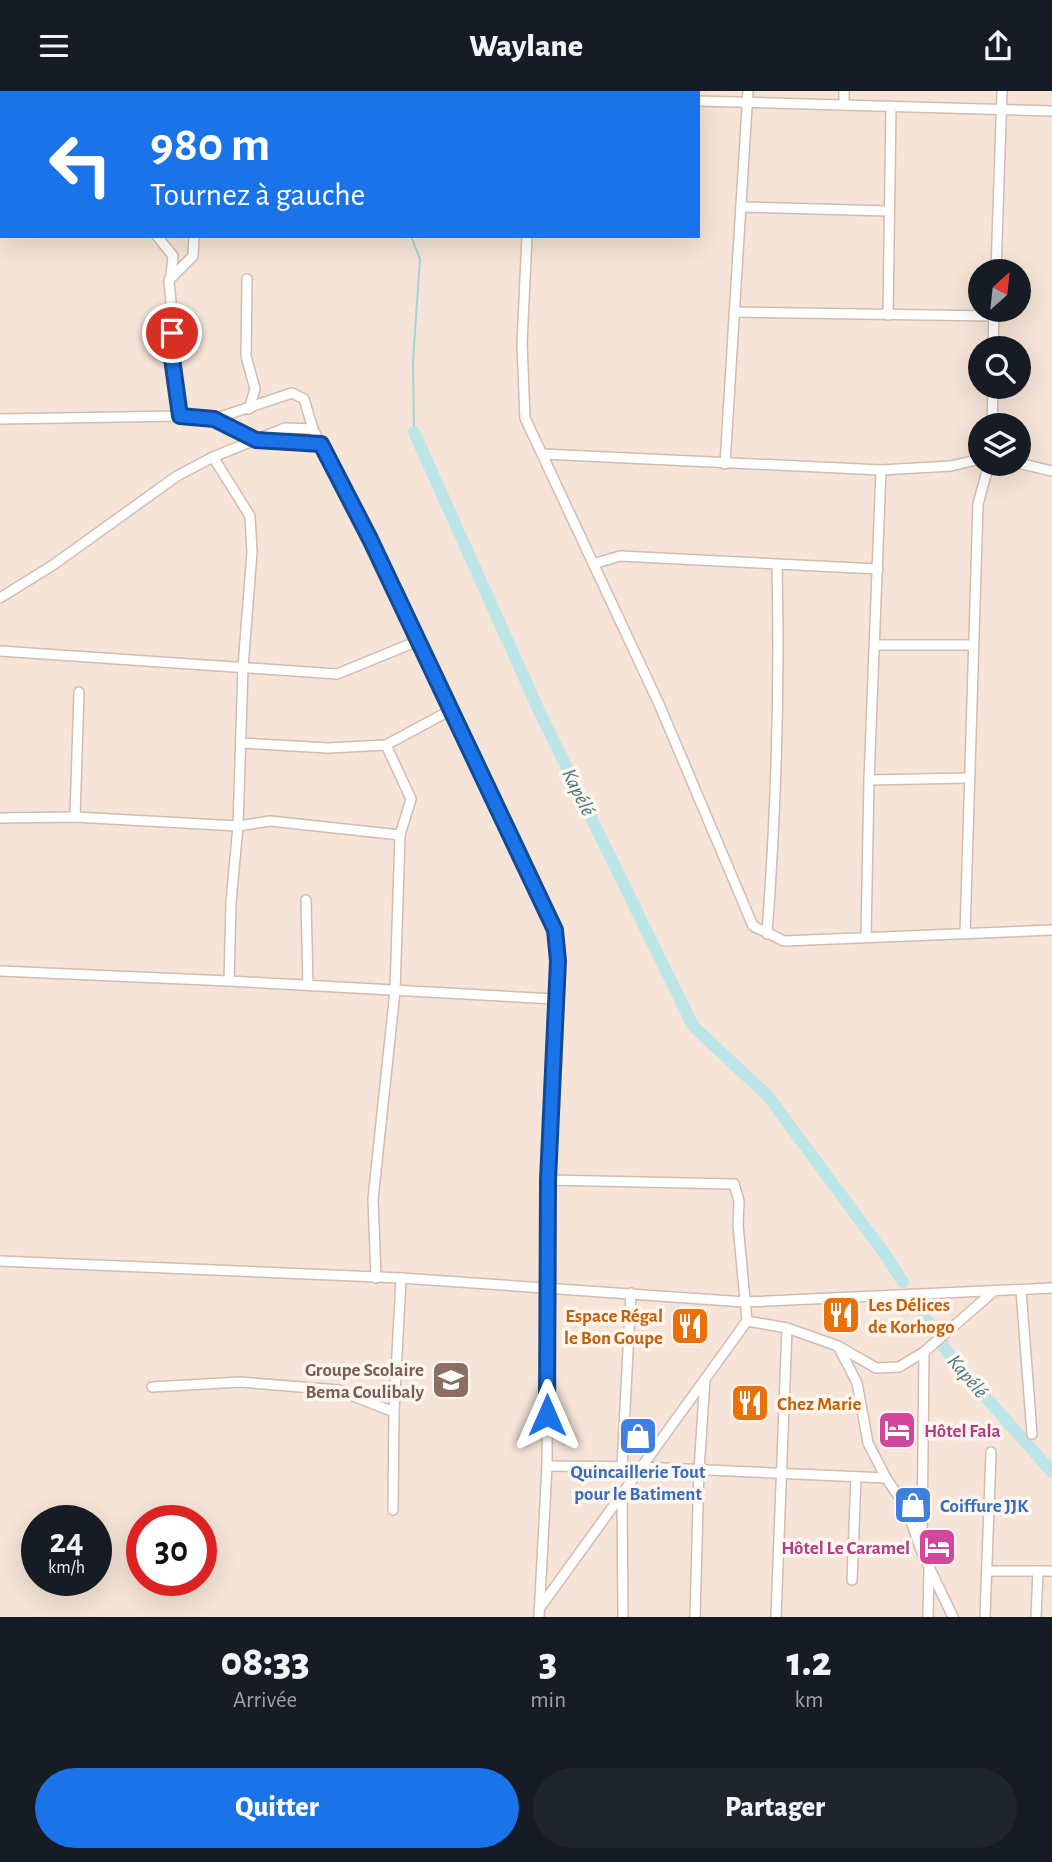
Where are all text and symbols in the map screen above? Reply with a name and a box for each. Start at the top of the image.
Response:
icon: menu [35,27,73,65]
icon: share [979,27,1017,65]
text: Waylane [469,30,583,62]
icon: left [35,119,126,210]
text: 980 m [150,121,270,170]
text: Tournez à gauche [150,179,365,211]
north arrow [968,259,1031,322]
map controls [968,259,1031,476]
pin [142,303,202,363]
icon: arrive [153,314,191,352]
button: search [968,336,1031,399]
button: layers [968,413,1031,476]
water label: Kapélé [557,765,599,820]
restaurant icon: Les Délices de Korhogo [820,1294,862,1336]
place label: Les Délices de Korhogo [868,1296,955,1337]
restaurant icon: Espace Régal le Bon Goupe [669,1305,711,1347]
place label: Espace Régal le Bon Goupe [564,1307,663,1348]
water label: Kapélé [943,1350,992,1403]
school or university icon: Groupe Scolaire Bema Coulibaly [430,1359,472,1401]
place label: Groupe Scolaire Bema Coulibaly [305,1361,425,1402]
position arrow [510,1378,584,1452]
restaurant icon: Chez Marie [729,1382,771,1424]
place label: Chez Marie [777,1395,861,1414]
hotel icon: Hôtel Fala [876,1409,918,1451]
shop icon: Quincaillerie Tout pour le Batiment [617,1415,659,1457]
place label: Hôtel Fala [924,1422,1001,1441]
place label: Quincaillerie Tout pour le Batiment [571,1463,706,1504]
shop icon: Coiffure JJK [892,1484,934,1526]
place label: Coiffure JJK [940,1497,1029,1516]
speed limit sign: 30 [126,1505,217,1596]
text: 24 [49,1524,84,1559]
hotel icon: Hôtel Le Caramel [916,1526,958,1568]
place label: Hôtel Le Caramel [781,1539,910,1558]
text: km/h [48,1559,85,1577]
text: 08:33 [220,1641,310,1683]
text: 3 [539,1641,557,1683]
text: 1.2 [786,1641,832,1683]
text: Arrivée [233,1689,297,1712]
text: min [530,1689,566,1712]
text: km [795,1689,823,1712]
button: Quitter [35,1768,519,1848]
button: Partager [533,1768,1017,1848]

